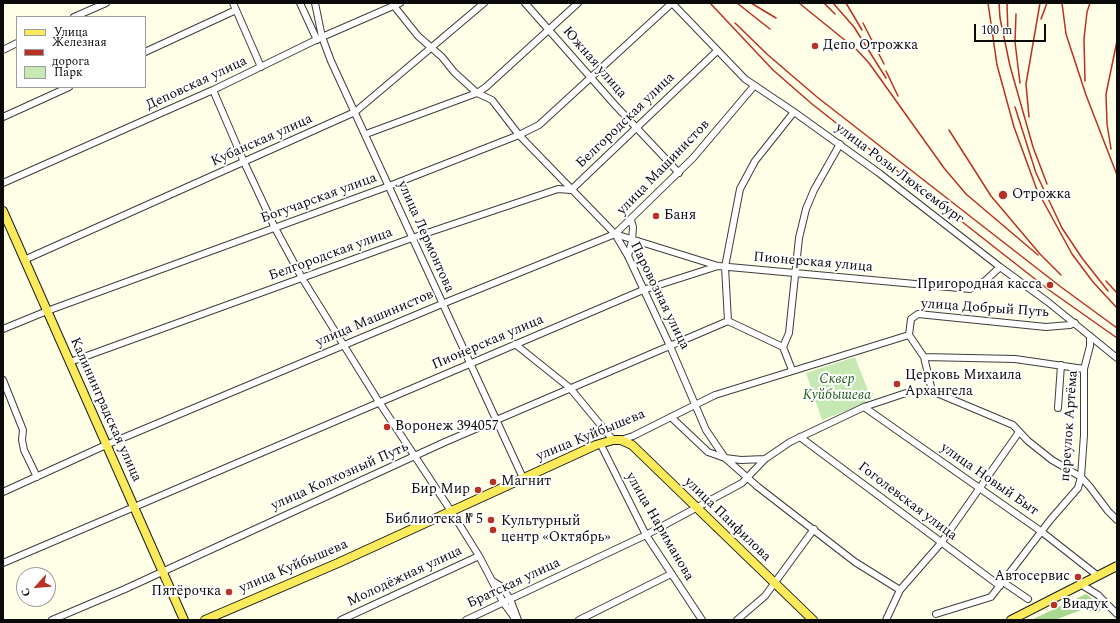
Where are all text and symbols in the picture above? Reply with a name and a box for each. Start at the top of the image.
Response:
legend [16,16,146,88]
scale bar [976,16,1048,42]
text: 100 m [981,21,1012,40]
text: Улица [54,23,88,42]
street label: Южная улица [558,24,630,102]
text: Железная дорога [52,33,107,71]
place label: Депо Отрожка [823,38,918,54]
marker: Депо Отрожка [810,41,820,51]
street label: Деповская улица [144,53,250,115]
text: Парк [54,63,83,82]
street label: Белгородская улица [573,70,679,172]
street label: Кубанская улица [209,111,315,171]
street label: улица Машинистов [614,117,714,219]
street label: улица Розы Люксембург [831,120,967,228]
street label: Богучарская улица [259,170,379,228]
street label: улица Лермонтова [393,179,457,295]
place label: Отрожка [1012,187,1071,203]
marker: Отрожка [997,189,1009,201]
place label: Баня [664,208,696,224]
marker: Баня [651,211,661,221]
street label: Белгородская улица [267,225,395,285]
street label: Паровозная улица [626,239,692,353]
street label: Пионерская улица [753,249,873,277]
place label: Пригородная касса [917,277,1042,293]
marker: Пригородная касса [1045,280,1055,290]
street label: улица Машинистов [314,287,436,351]
street label: улица Добрый Путь [920,296,1050,322]
street label: Пионерская улица [430,312,546,374]
street label: Калининградская улица [66,335,144,485]
place label: Церковь Михаила Архангела [905,368,1022,400]
street label: переулок Артёма [1058,370,1082,482]
park label: Сквер Куйбышева [803,372,871,404]
marker: Церковь Михаила Архангела [892,379,902,389]
street label: улица Куйбышева [534,406,648,466]
place label: Воронеж 394057 [395,419,499,435]
marker: Воронеж 394057 [382,422,392,432]
street label: улица Колхозный Путь [269,439,411,515]
street label: улица Новый Быт [937,440,1041,520]
street label: Гоголевская улица [854,459,960,545]
street label: улица Нариманова [621,470,697,584]
place label: Магнит [501,474,551,490]
street label: улица Панфилова [680,474,774,566]
marker: Магнит [488,477,498,487]
place label: Бир Мир [411,482,470,498]
marker: Бир Мир [473,485,483,495]
place label: Библиотека № 5 [385,512,483,528]
place label: Культурный центр «Октябрь» [501,514,611,546]
marker: Библиотека № 5 [486,515,496,525]
marker: Культурный центр «Октябрь» [488,525,498,535]
street label: улица Куйбышева [237,537,351,597]
street label: Молодёжная улица [345,543,465,611]
street label: Братская улица [465,555,563,613]
north arrow [16,567,56,607]
place label: Автосервис [994,569,1070,585]
marker: Автосервис [1073,572,1083,582]
place label: Пятёрочка [151,584,221,600]
text: С [16,585,35,600]
marker: Пятёрочка [224,587,234,597]
place label: Виадук [1062,597,1109,613]
marker: Виадук [1049,600,1059,610]

